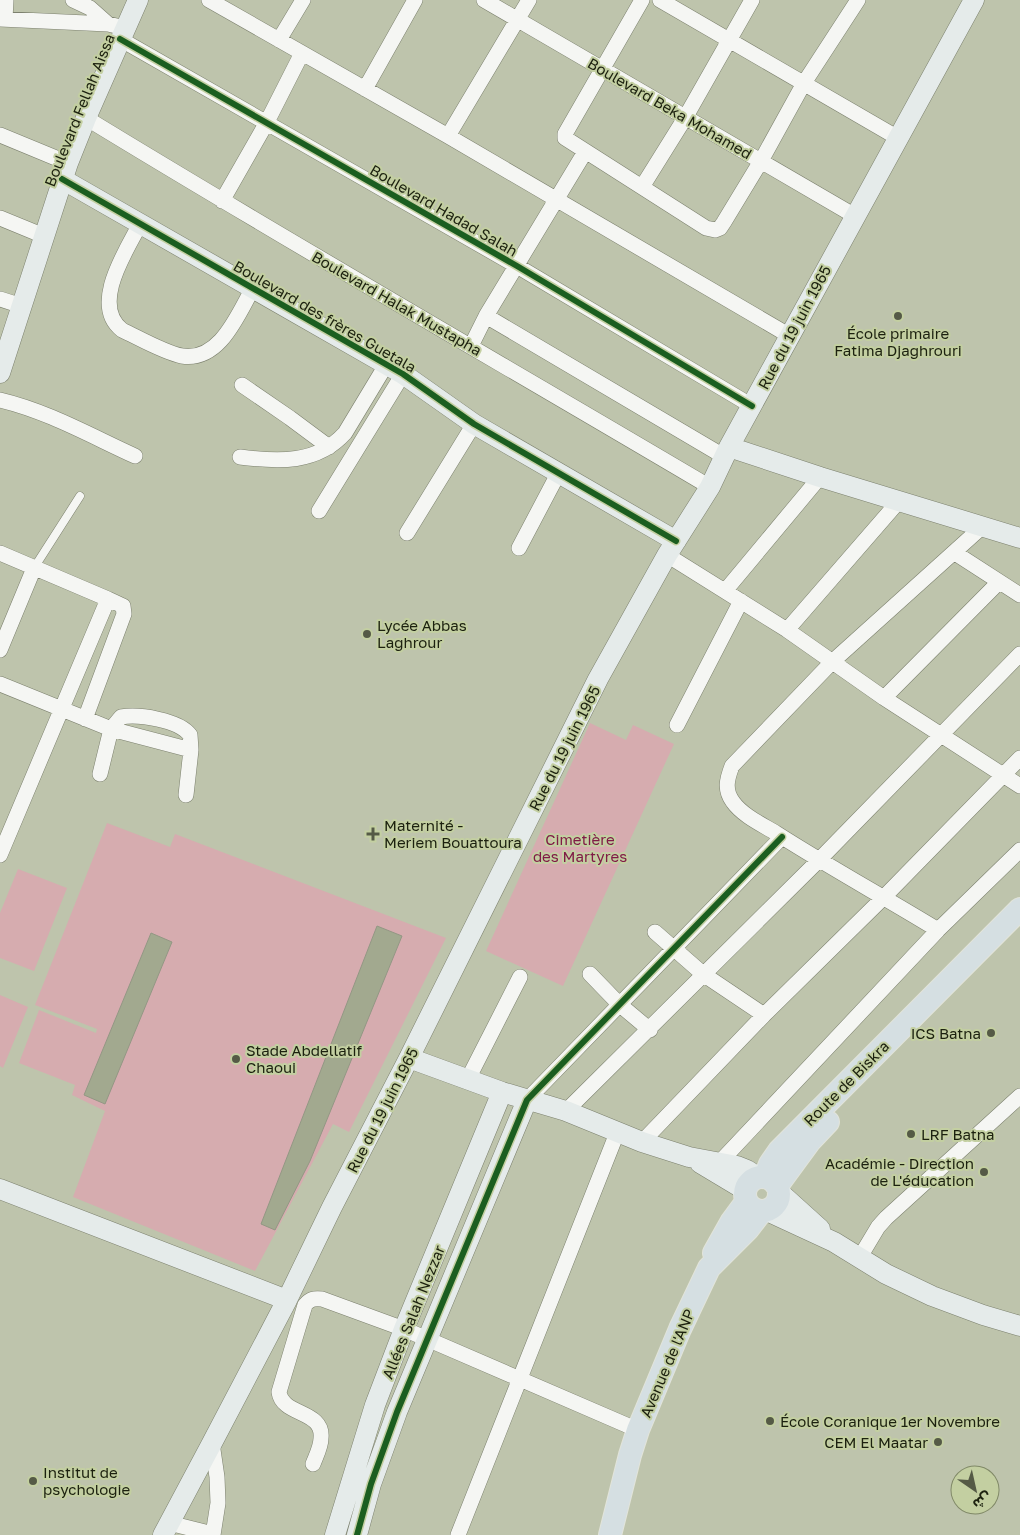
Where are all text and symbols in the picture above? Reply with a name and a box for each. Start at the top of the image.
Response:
street label: Boulevard Fellah Aissa [40,31,118,189]
street label: Boulevard Beka Mohamed [585,54,755,162]
street label: Boulevard Hadad Salah [367,160,521,260]
street label: Boulevard Halak Mustapha [309,247,485,359]
street label: Boulevard des frères Guetala [230,256,420,376]
street label: Rue du 19 juin 1965 [754,262,834,392]
marker: École primaire Fatima Djaghrouri [892,310,904,322]
place label: École primaire Fatima Djaghrouri [834,324,962,359]
place label: Lycée Abbas Laghrour [377,616,467,651]
marker: Lycée Abbas Laghrour [361,628,373,640]
street label: Rue du 19 juin 1965 [525,683,603,813]
place label: Maternité - Meriem Bouattoura [384,816,522,851]
marker: Maternité - Meriem Bouattoura [366,827,380,841]
park label: Cimetière des Martyres [533,830,627,865]
place label: ICS Batna [911,1024,981,1042]
marker: ICS Batna [985,1027,997,1039]
street label: Route de Biskra [800,1037,892,1129]
place label: Stade Abdellatif Chaoui [246,1041,363,1076]
street label: Rue du 19 juin 1965 [343,1045,421,1175]
marker: Stade Abdellatif Chaoui [230,1053,242,1065]
place label: LRF Batna [921,1125,995,1143]
marker: LRF Batna [905,1128,917,1140]
place label: Académie - Direction de L'éducation [825,1154,974,1189]
marker: Académie - Direction de L'éducation [978,1166,990,1178]
street label: Allées Salah Nezzar [378,1242,448,1381]
street label: Avenue de l'ANP [636,1306,698,1420]
place label: École Coranique 1er Novembre [780,1412,1000,1430]
marker: École Coranique 1er Novembre [764,1415,776,1427]
place label: CEM El Maatar [824,1433,928,1451]
marker: CEM El Maatar [932,1436,944,1448]
place label: Institut de psychologie [43,1463,131,1498]
north arrow [950,1465,1000,1515]
marker: Institut de psychologie [27,1475,39,1487]
text: ش [970,1489,995,1514]

